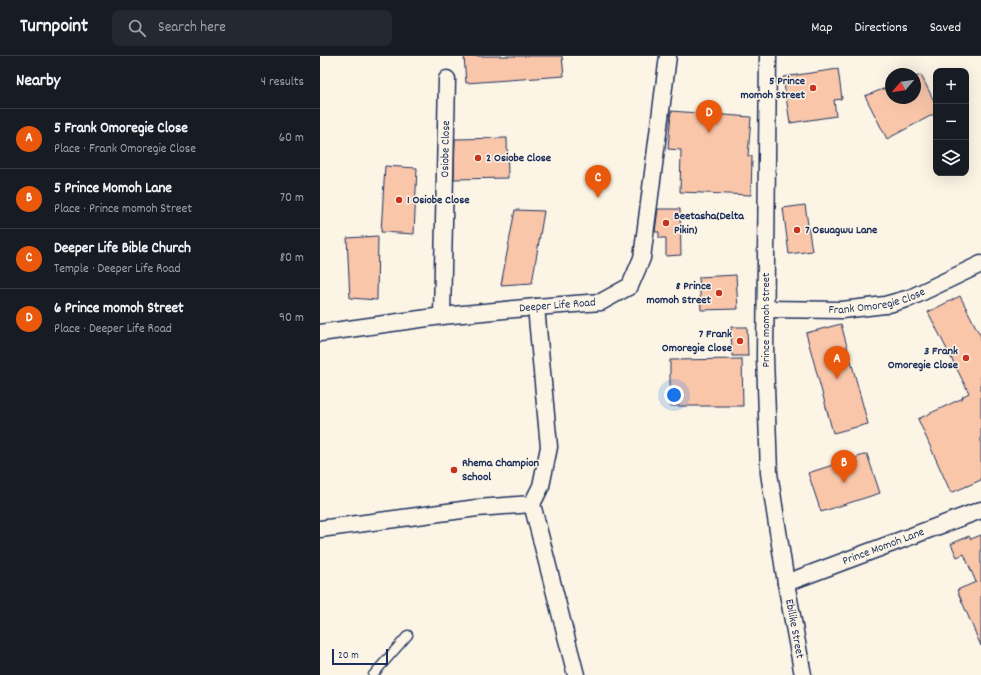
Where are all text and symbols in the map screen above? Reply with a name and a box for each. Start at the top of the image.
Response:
search box [112,10,392,46]
text: Turnpoint [20,14,88,41]
icon: search [126,17,148,39]
text: Search here [158,17,226,39]
text: Map [811,18,833,38]
text: Directions [855,18,908,38]
text: Saved [930,18,961,38]
north arrow [885,68,921,104]
map controls [933,68,969,176]
button: + [933,68,969,104]
text: Nearby [16,70,60,94]
text: 4 results [261,73,304,92]
place label: 5 Prince momoh Street [740,73,806,104]
marker: 5 Prince momoh Street [808,83,818,93]
pin: D [696,100,722,133]
button: − [933,104,969,140]
text: 5 Frank Omoregie Close [54,118,188,140]
street label: Osiobe Close [436,120,455,178]
text: A [25,129,33,148]
text: 60 m [279,129,304,148]
text: Place · Frank Omoregie Close [54,140,196,159]
button: layers [933,140,969,176]
place label: 2 Osiobe Close [486,150,552,167]
marker: 2 Osiobe Close [473,153,483,163]
pin: C [585,165,611,198]
text: 5 Prince Momoh Lane [54,178,172,200]
text: B [26,189,32,208]
text: 70 m [280,189,304,208]
place label: 1 Osiobe Close [407,192,470,209]
marker: 1 Osiobe Close [394,195,404,205]
text: Place · Prince momoh Street [54,200,192,219]
place label: Beetasha(Delta Pikin) [674,208,745,239]
marker: Beetasha(Delta Pikin) [661,218,671,228]
place label: 7 Osuagwu Lane [805,222,878,239]
marker: 7 Osuagwu Lane [792,225,802,235]
text: Deeper Life Bible Church [54,238,191,260]
text: C [26,249,32,268]
text: 80 m [280,249,304,268]
text: Temple · Deeper Life Road [54,260,181,279]
street label: Prince momoh Street [758,272,775,368]
place label: 8 Prince momoh Street [646,278,712,309]
street label: Frank Omoregie Close [828,283,928,319]
marker: 8 Prince momoh Street [714,288,724,298]
street label: Deeper Life Road [518,294,596,317]
text: 6 Prince momoh Street [54,298,184,320]
text: D [26,309,32,328]
text: 90 m [279,309,304,328]
text: Place · Deeper Life Road [54,320,172,339]
place label: 7 Frank Omoregie Close [662,326,733,357]
marker: 7 Frank Omoregie Close [735,336,745,346]
place label: 3 Frank Omoregie Close [888,343,959,374]
pin: A [824,346,850,379]
marker: 3 Frank Omoregie Close [961,353,971,363]
your location [664,385,684,405]
pin: B [831,450,857,483]
place label: Rhema Champion School [462,455,540,486]
marker: Rhema Champion School [449,465,459,475]
street label: Prince Momoh Lane [840,523,927,570]
street label: Ebilike Street [781,598,808,660]
scale bar [332,647,388,666]
text: 20 m [338,648,359,664]

